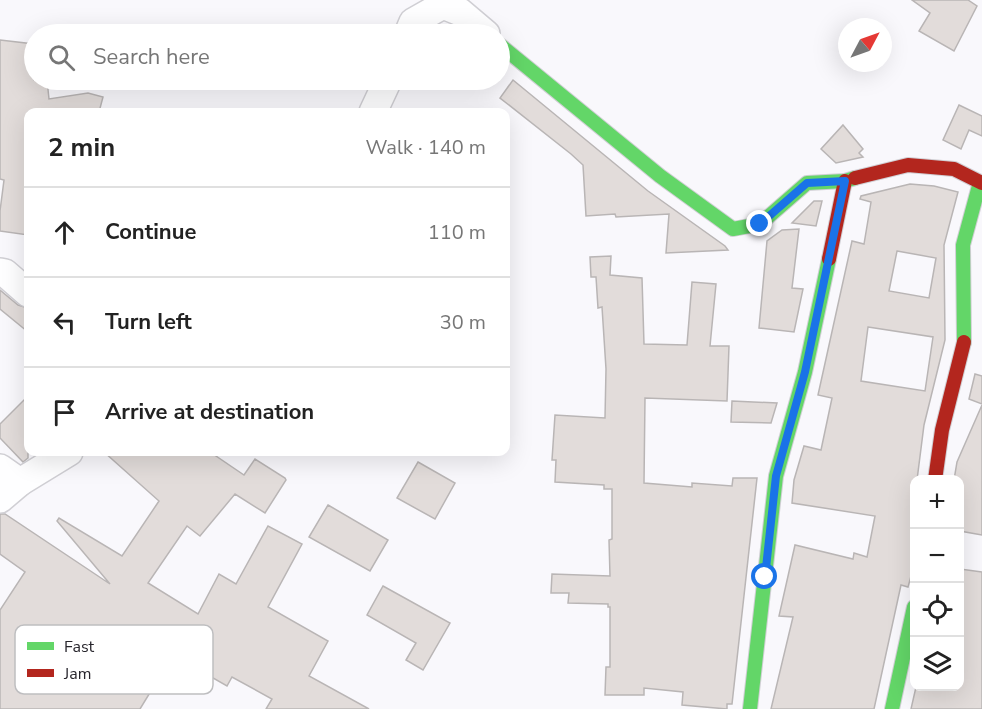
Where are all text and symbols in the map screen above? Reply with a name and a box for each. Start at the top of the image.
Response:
north arrow [838,18,892,72]
search box [24,24,510,90]
icon: search [45,41,78,74]
text: Search here [93,42,210,72]
text: 2 min [48,130,115,165]
text: Walk · 140 m [366,134,486,161]
route end [746,210,772,236]
icon: ahead [48,216,81,249]
text: Continue [105,217,196,247]
text: 110 m [428,219,486,246]
icon: left [48,306,81,339]
text: Turn left [105,307,192,337]
text: 30 m [440,309,486,336]
icon: arrive [48,396,81,429]
text: Arrive at destination [105,397,314,427]
map controls [910,475,964,691]
button: + [910,475,964,529]
button: − [910,529,964,583]
route start [751,563,777,589]
button: locate [910,583,964,637]
legend [15,625,213,694]
text: Fast [64,636,95,658]
button: layers [910,637,964,691]
text: Jam [63,663,91,685]

